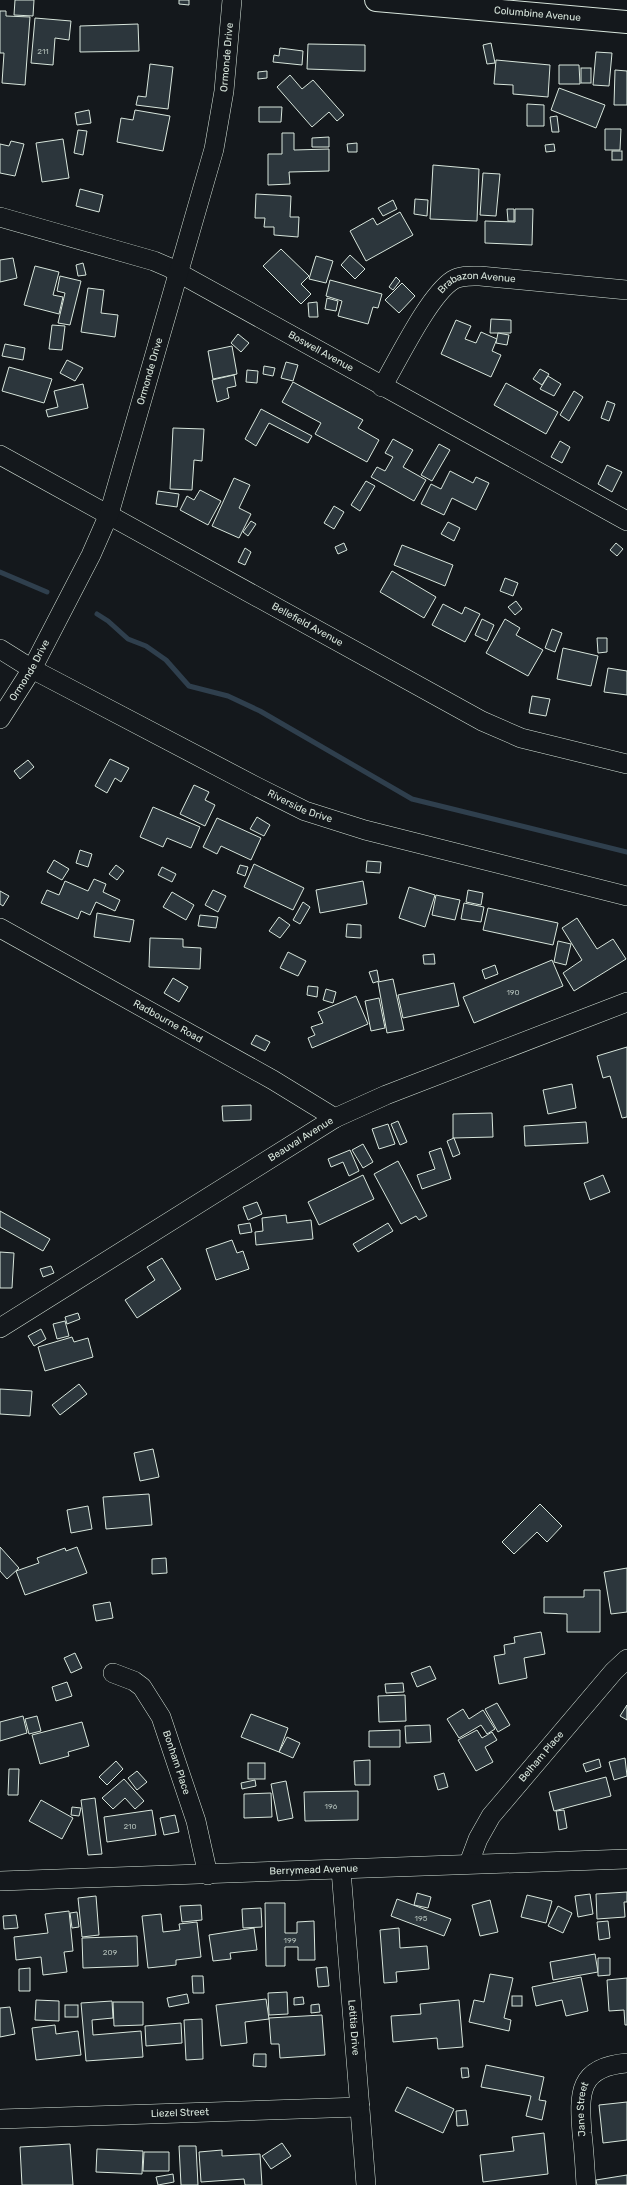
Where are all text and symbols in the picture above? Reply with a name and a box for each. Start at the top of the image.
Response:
street label: Columbine Avenue [493,4,582,24]
street label: Ormonde Drive [218,22,236,92]
house number: 211 [37,47,49,56]
street label: Brabazon Avenue [435,270,517,296]
street label: Boswell Avenue [286,329,356,375]
street label: Ormonde Drive [135,336,166,406]
street label: Bellefield Avenue [270,600,345,649]
street label: Ormonde Drive [7,637,52,703]
street label: Riverside Drive [265,787,334,825]
house number: 190 [506,988,520,997]
street label: Radbourne Road [131,997,205,1046]
street label: Beauval Avenue [266,1114,336,1164]
street label: Belham Place [516,1728,567,1785]
street label: Bonham Place [160,1729,193,1797]
house number: 196 [325,1802,338,1811]
house number: 210 [123,1822,137,1831]
street label: Berrymead Avenue [269,1862,359,1878]
house number: 195 [415,1914,428,1923]
house number: 199 [284,1936,297,1945]
house number: 209 [103,1948,118,1957]
street label: Letitia Drive [345,1999,362,2056]
street label: Jane Street [575,2080,591,2137]
street label: Liezel Street [151,2106,209,2120]

